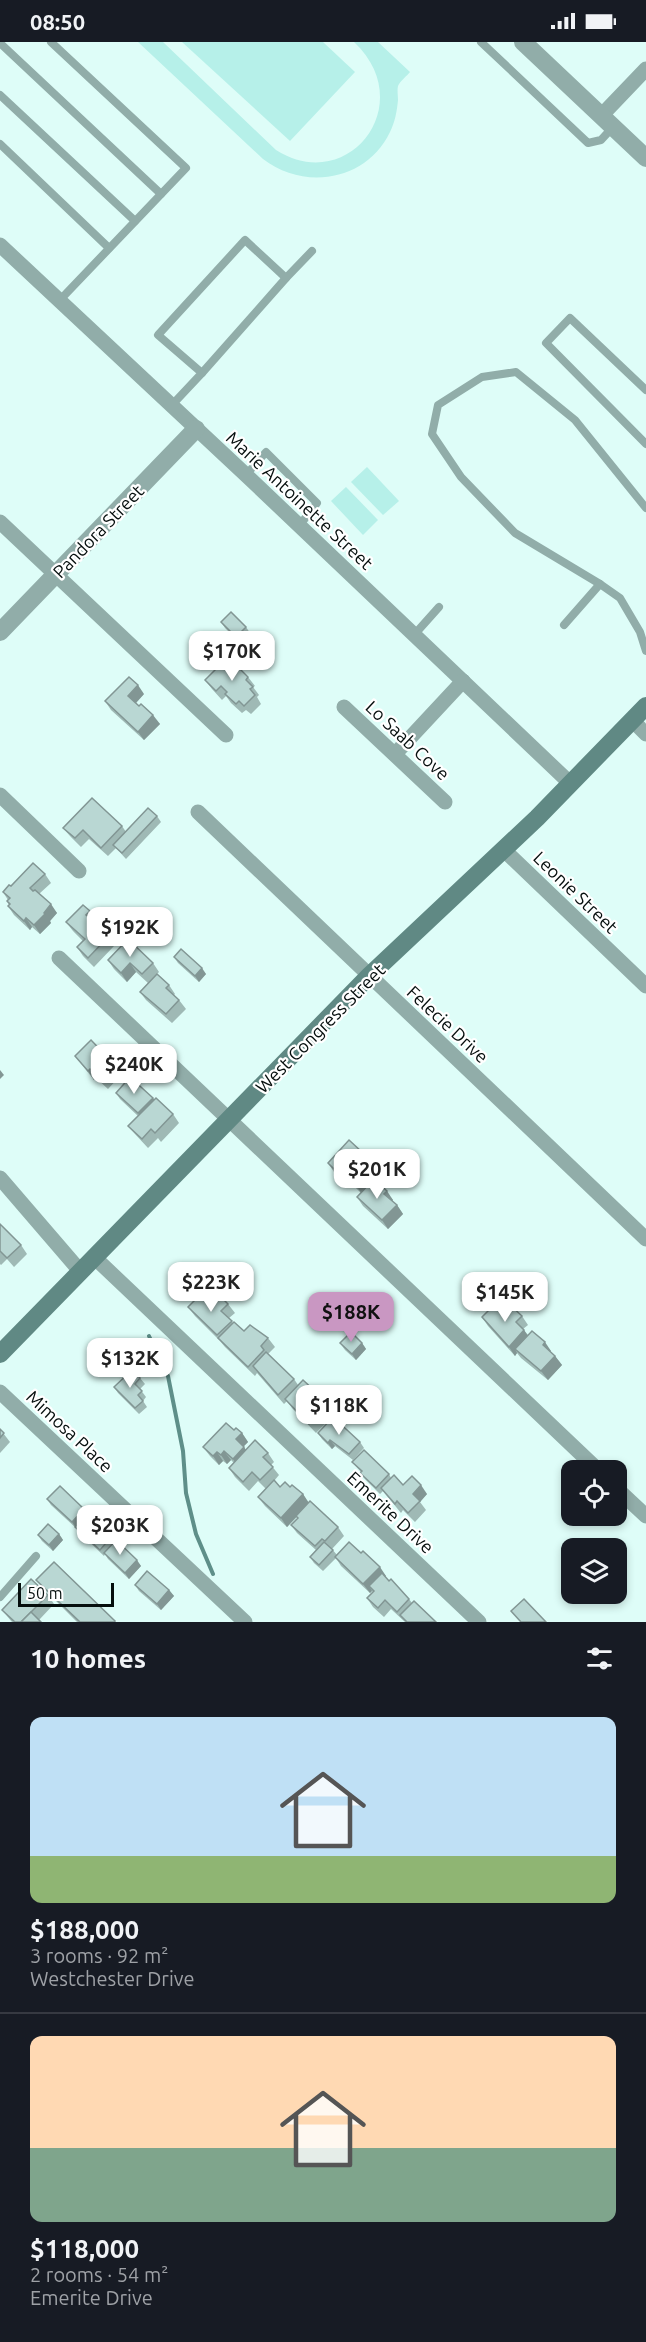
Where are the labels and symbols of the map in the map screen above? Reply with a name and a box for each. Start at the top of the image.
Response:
street label: Marie Antoinette Street [223,427,377,573]
street label: Pandora Street [49,480,147,582]
pin: $170K [190,631,274,682]
street label: Lo Saab Cove [362,696,454,784]
street label: Leonie Street [530,847,622,937]
pin: $192K [88,907,172,958]
street label: West Congress Street [251,959,389,1097]
street label: Felecie Drive [403,981,493,1067]
pin: $240K [92,1044,176,1095]
pin: $201K [335,1149,419,1200]
pin: $223K [169,1262,253,1313]
pin: $145K [463,1272,547,1323]
pin: $188K [309,1292,393,1343]
pin: $132K [88,1338,172,1389]
pin: $118K [297,1385,381,1436]
street label: Mimosa Place [23,1386,117,1476]
street label: Emerite Drive [344,1467,438,1557]
pin: $203K [78,1505,162,1556]
scale bar [18,1580,114,1608]

